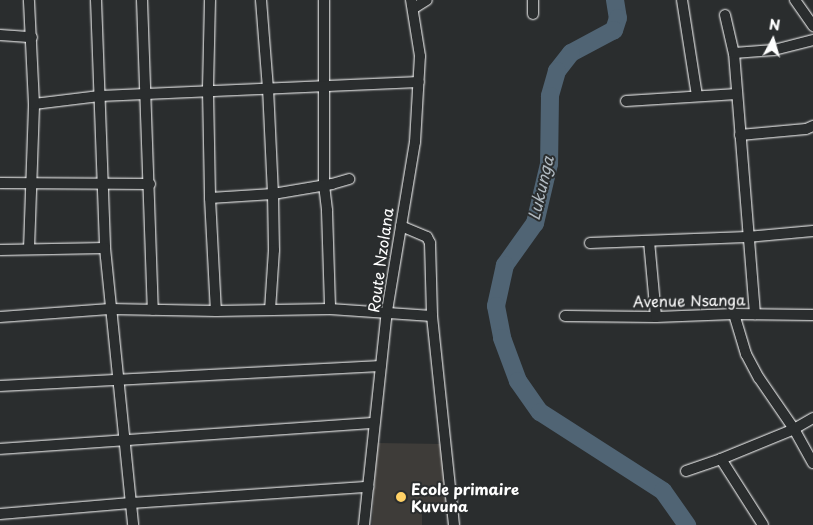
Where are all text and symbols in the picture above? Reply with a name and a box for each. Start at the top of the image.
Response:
text: N [768,14,781,36]
north arrow [748,15,798,65]
water label: Lukunga [523,154,557,222]
street label: Route Nzolana [364,206,396,314]
street label: Avenue Nsanga [633,290,745,310]
place label: Ecole primaire Kuvuna [411,479,520,514]
marker: Ecole primaire Kuvuna [395,491,407,503]

